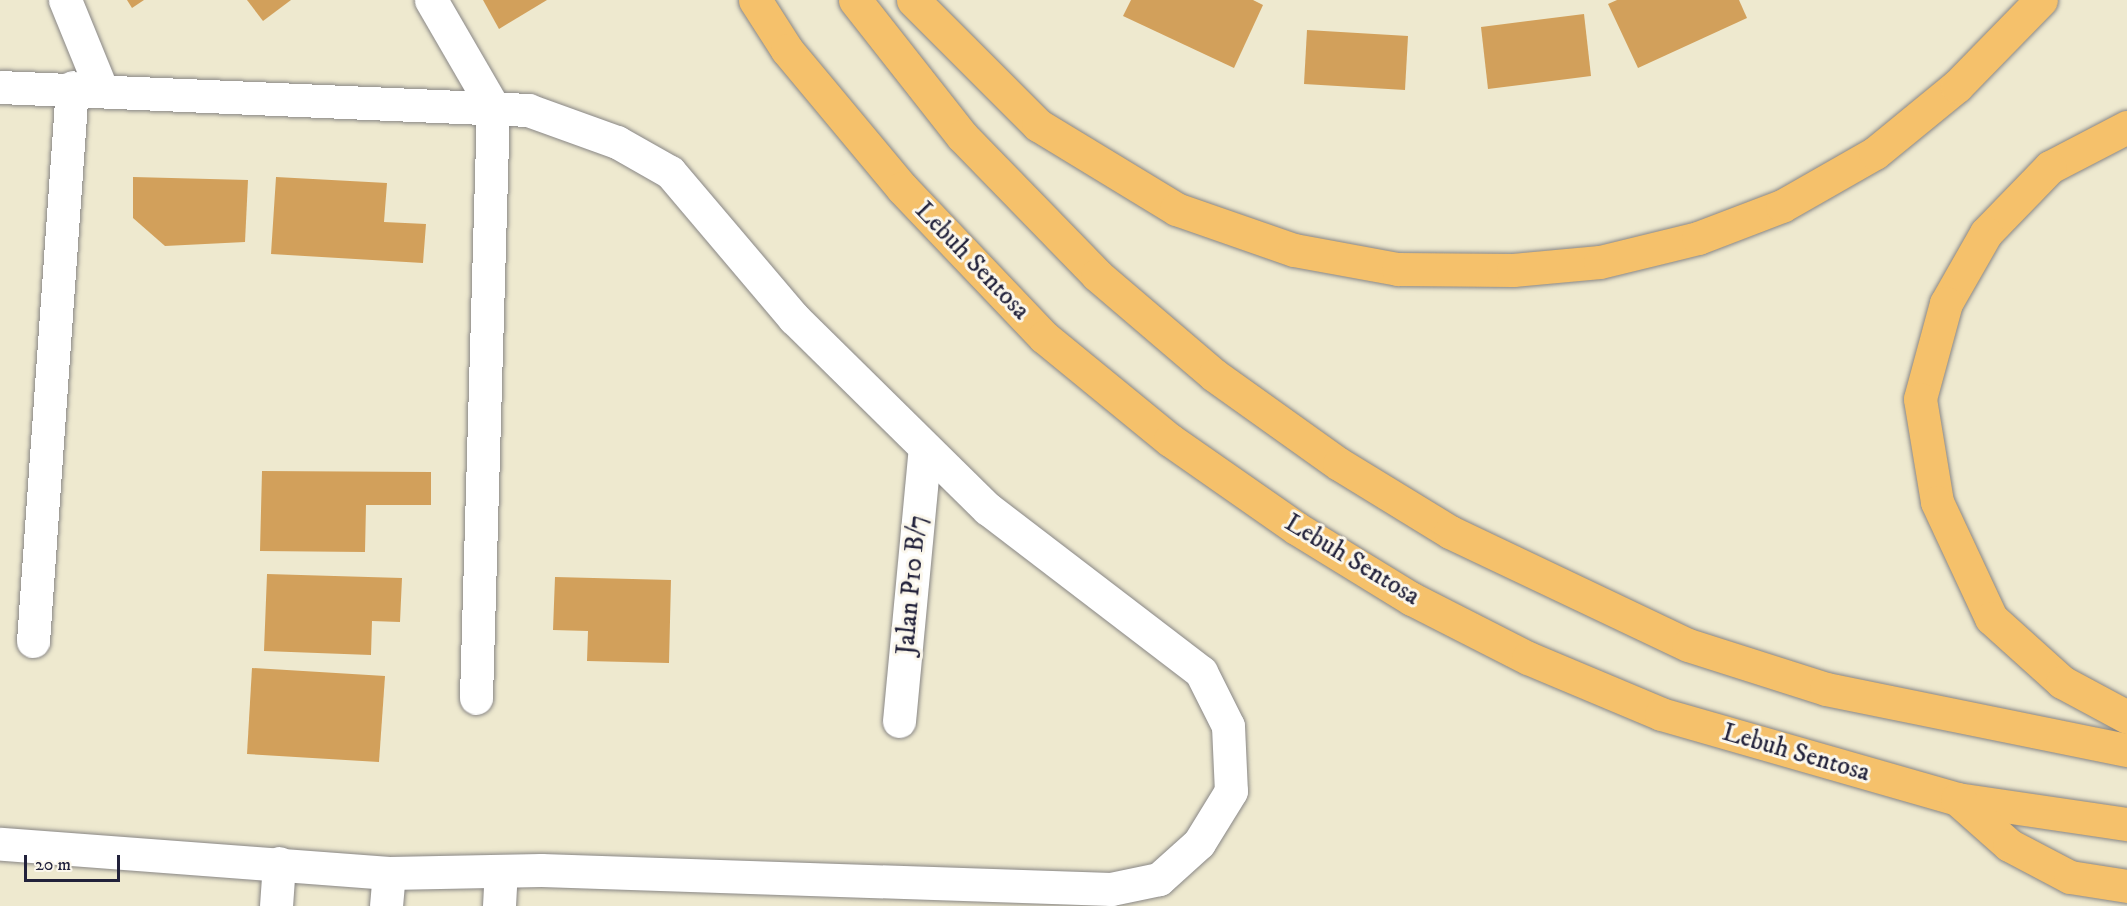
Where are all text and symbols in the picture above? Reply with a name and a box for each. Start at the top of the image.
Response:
street label: Lebuh Sentosa [908,195,1036,327]
street label: Lebuh Sentosa [1279,507,1425,613]
street label: Jalan P10 B/7 [890,514,934,656]
street label: Lebuh Sentosa [1719,717,1873,789]
scale bar [27,843,123,881]
text: 20 m [35,854,71,876]

